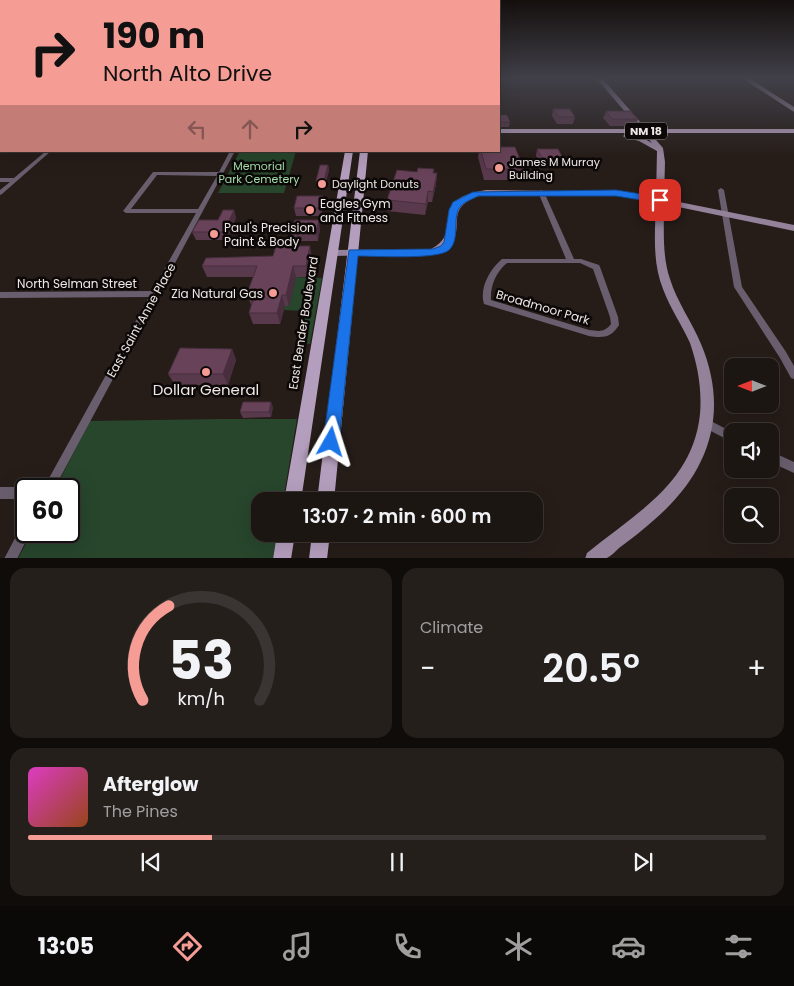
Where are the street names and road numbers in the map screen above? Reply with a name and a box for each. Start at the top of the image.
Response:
road number: NM 18 [625,122,667,140]
street label: East Bender Boulevard [284,255,322,391]
street label: East Saint Anne Place [102,260,180,380]
street label: North Selman Street [17,275,137,292]
street label: Broadmoor Park [494,285,593,329]

